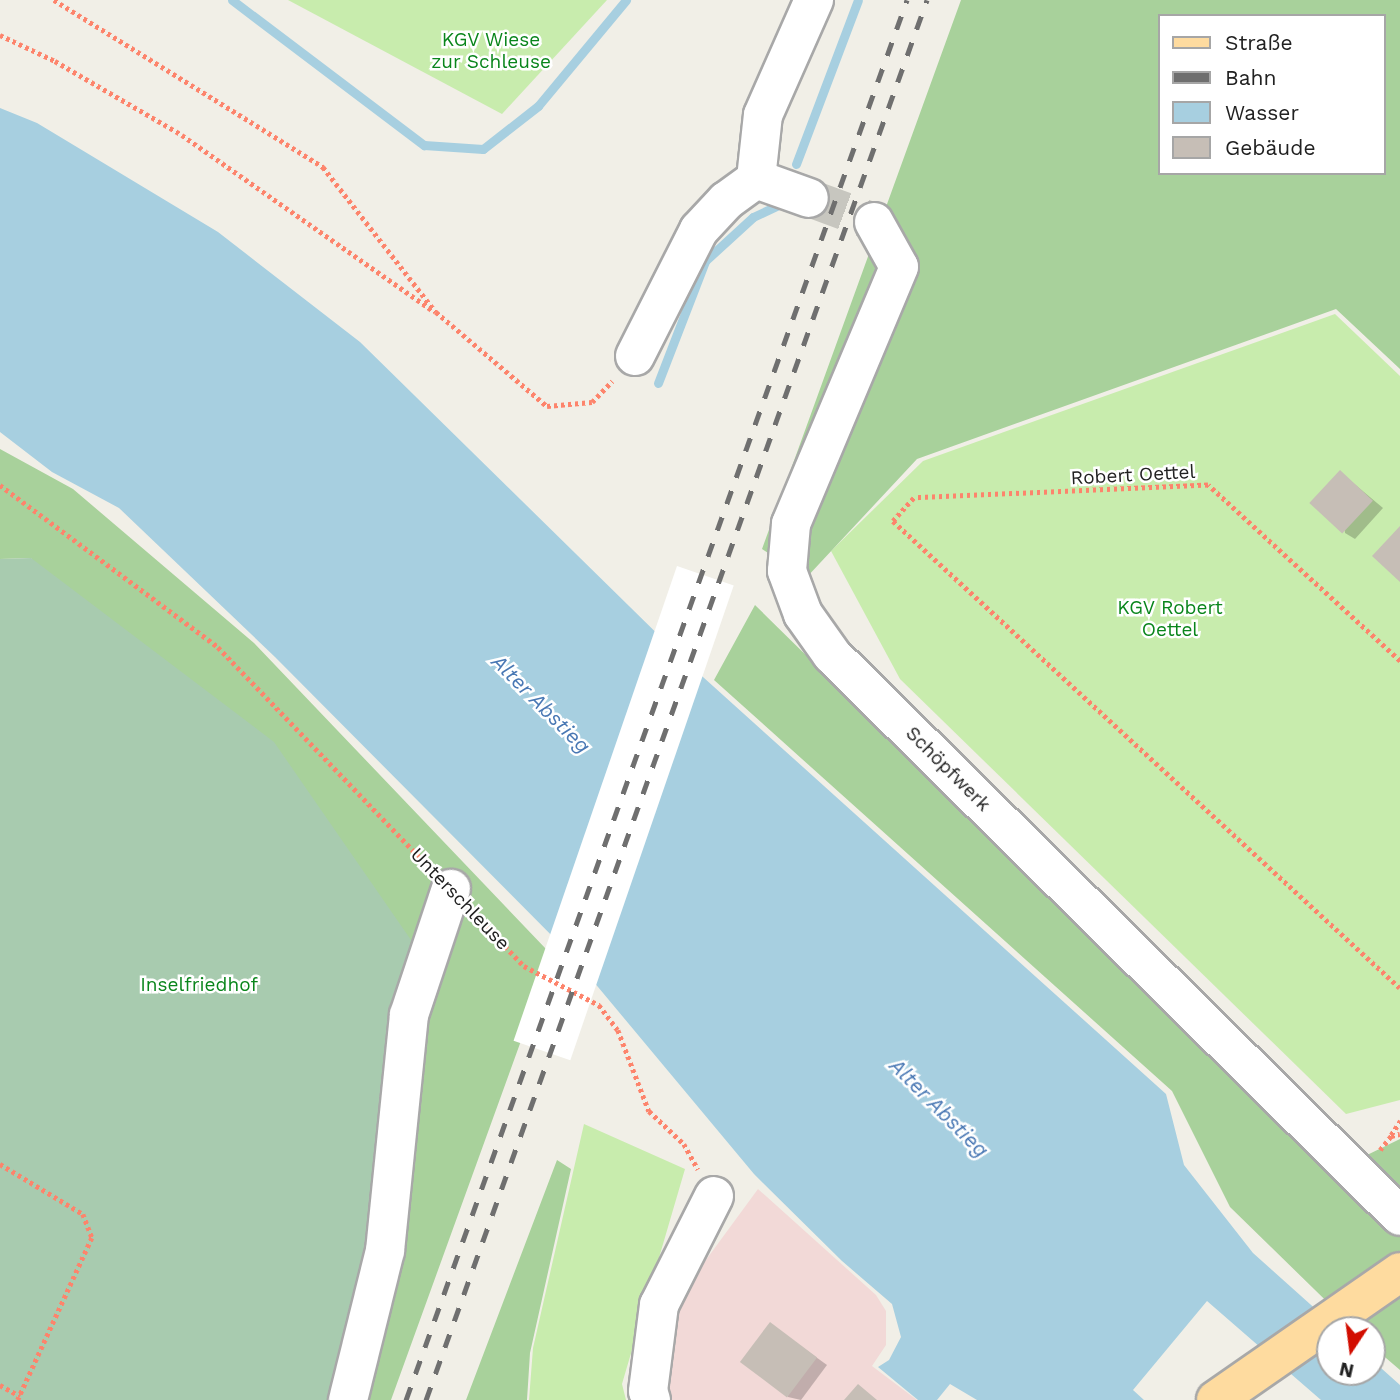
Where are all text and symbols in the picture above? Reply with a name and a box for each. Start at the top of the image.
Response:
legend [1158,14,1386,175]
park label: KGV Wiese zur Schleuse [431,29,551,73]
text: Straße [1225,30,1293,55]
text: Bahn [1225,65,1277,90]
text: Wasser [1225,100,1299,125]
text: Gebäude [1225,135,1316,160]
street label: Robert Oettel [1070,460,1196,490]
park label: KGV Robert Oettel [1117,597,1223,641]
water label: Alter Abstieg [486,649,596,759]
street label: Schöpfwerk [901,722,995,816]
street label: Unterschleuse [406,843,514,955]
park label: Inselfriedhof [140,974,258,996]
water label: Alter Abstieg [884,1053,994,1163]
north arrow [1316,1316,1386,1386]
text: N [1337,1357,1356,1383]

